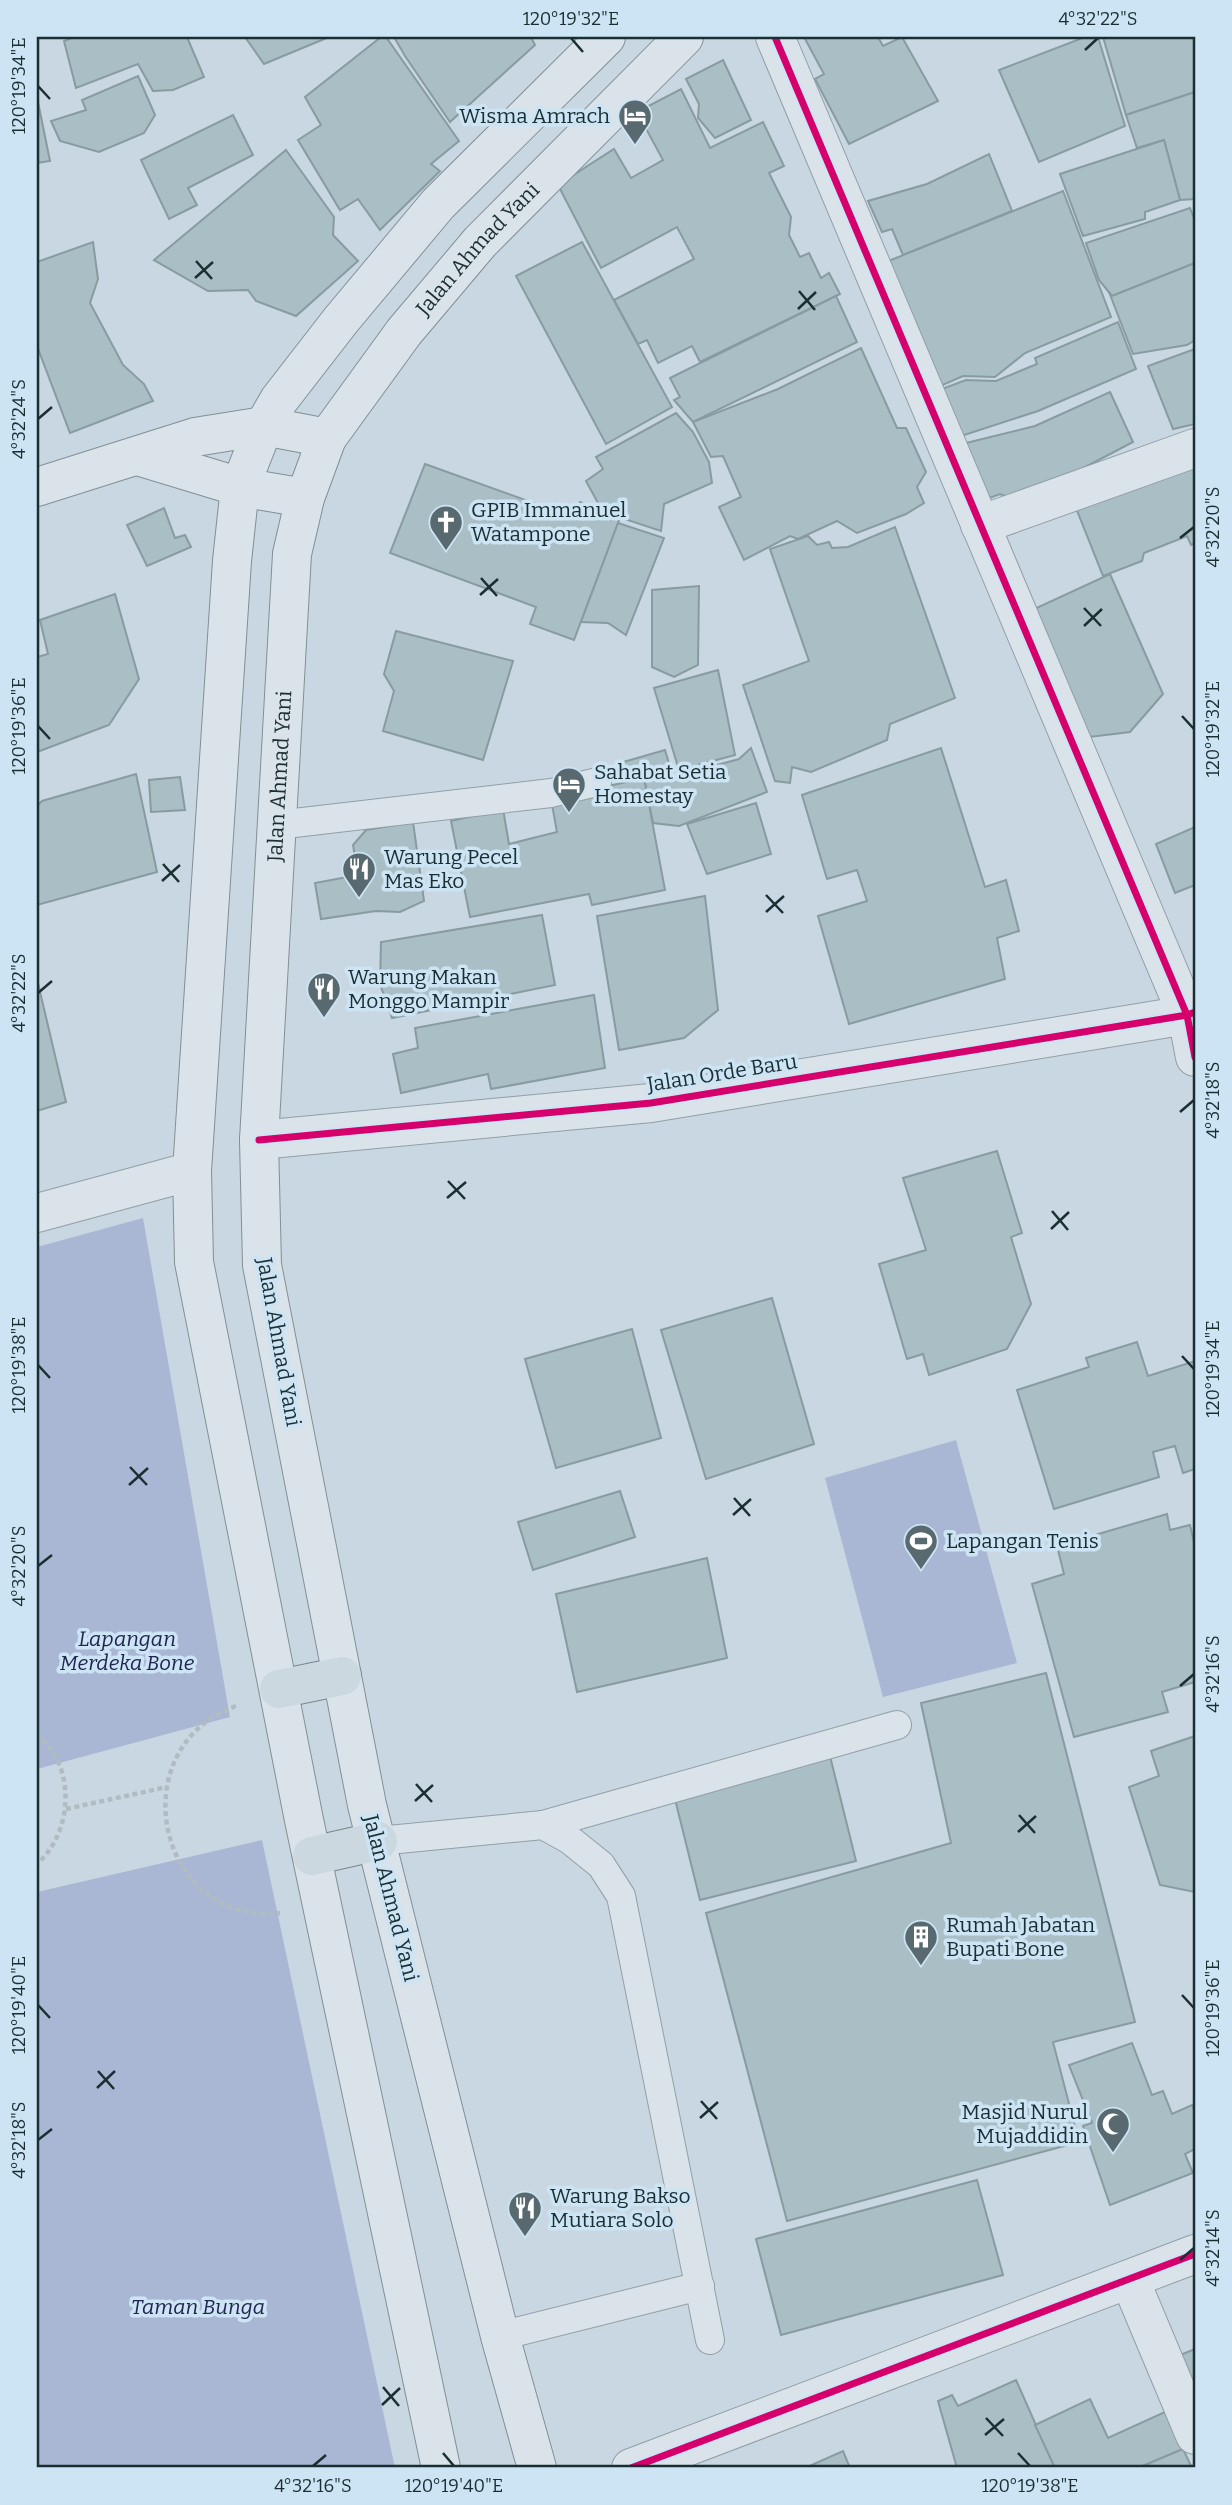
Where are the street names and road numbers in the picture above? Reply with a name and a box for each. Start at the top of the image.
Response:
street label: Jalan Ahmad Yani [410,177,545,322]
street label: Jalan Ahmad Yani [262,690,297,863]
street label: Jalan Orde Baru [644,1048,799,1098]
street label: Jalan Ahmad Yani [251,1254,307,1429]
street label: Jalan Ahmad Yani [357,1811,424,1984]

